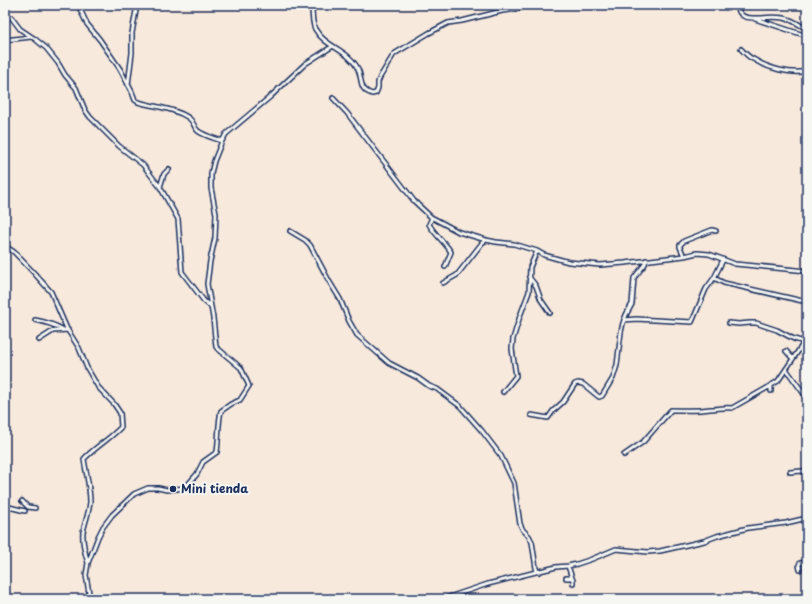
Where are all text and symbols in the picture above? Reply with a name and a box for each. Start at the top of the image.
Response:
place label: Mini tienda [181,479,249,497]
marker: Mini tienda [168,484,178,494]

